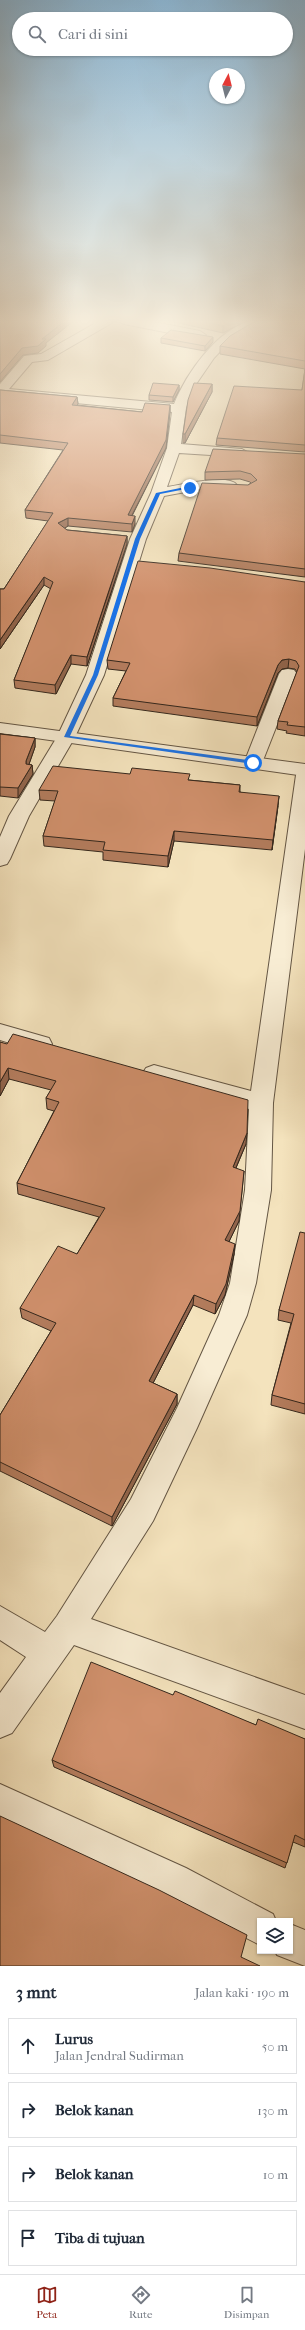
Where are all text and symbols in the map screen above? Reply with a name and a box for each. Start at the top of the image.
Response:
search box [12,12,293,56]
icon: search [26,23,48,45]
text: Cari di sini [58,25,128,43]
north arrow [209,68,245,104]
route end [181,479,199,497]
route start [244,754,262,772]
map controls [257,1918,293,1954]
button: layers [257,1918,293,1954]
text: 3 mnt [16,1982,57,2002]
text: Jalan kaki · 190 m [195,1985,289,2000]
text: Lurus [55,2030,93,2048]
icon: ahead [17,2035,39,2057]
text: 50 m [262,2039,288,2054]
text: Jalan Jendral Sudirman [55,2048,184,2063]
icon: right [17,2099,39,2121]
text: Belok kanan [55,2101,134,2119]
text: 130 m [257,2103,288,2118]
icon: right [17,2163,39,2185]
text: Belok kanan [55,2165,134,2183]
text: 10 m [263,2167,288,2182]
icon: arrive [17,2227,39,2249]
text: Tiba di tujuan [55,2229,145,2247]
tab: Peta [36,2284,58,2321]
tab: Rute [129,2284,152,2321]
tab: Disimpan [224,2284,269,2321]

